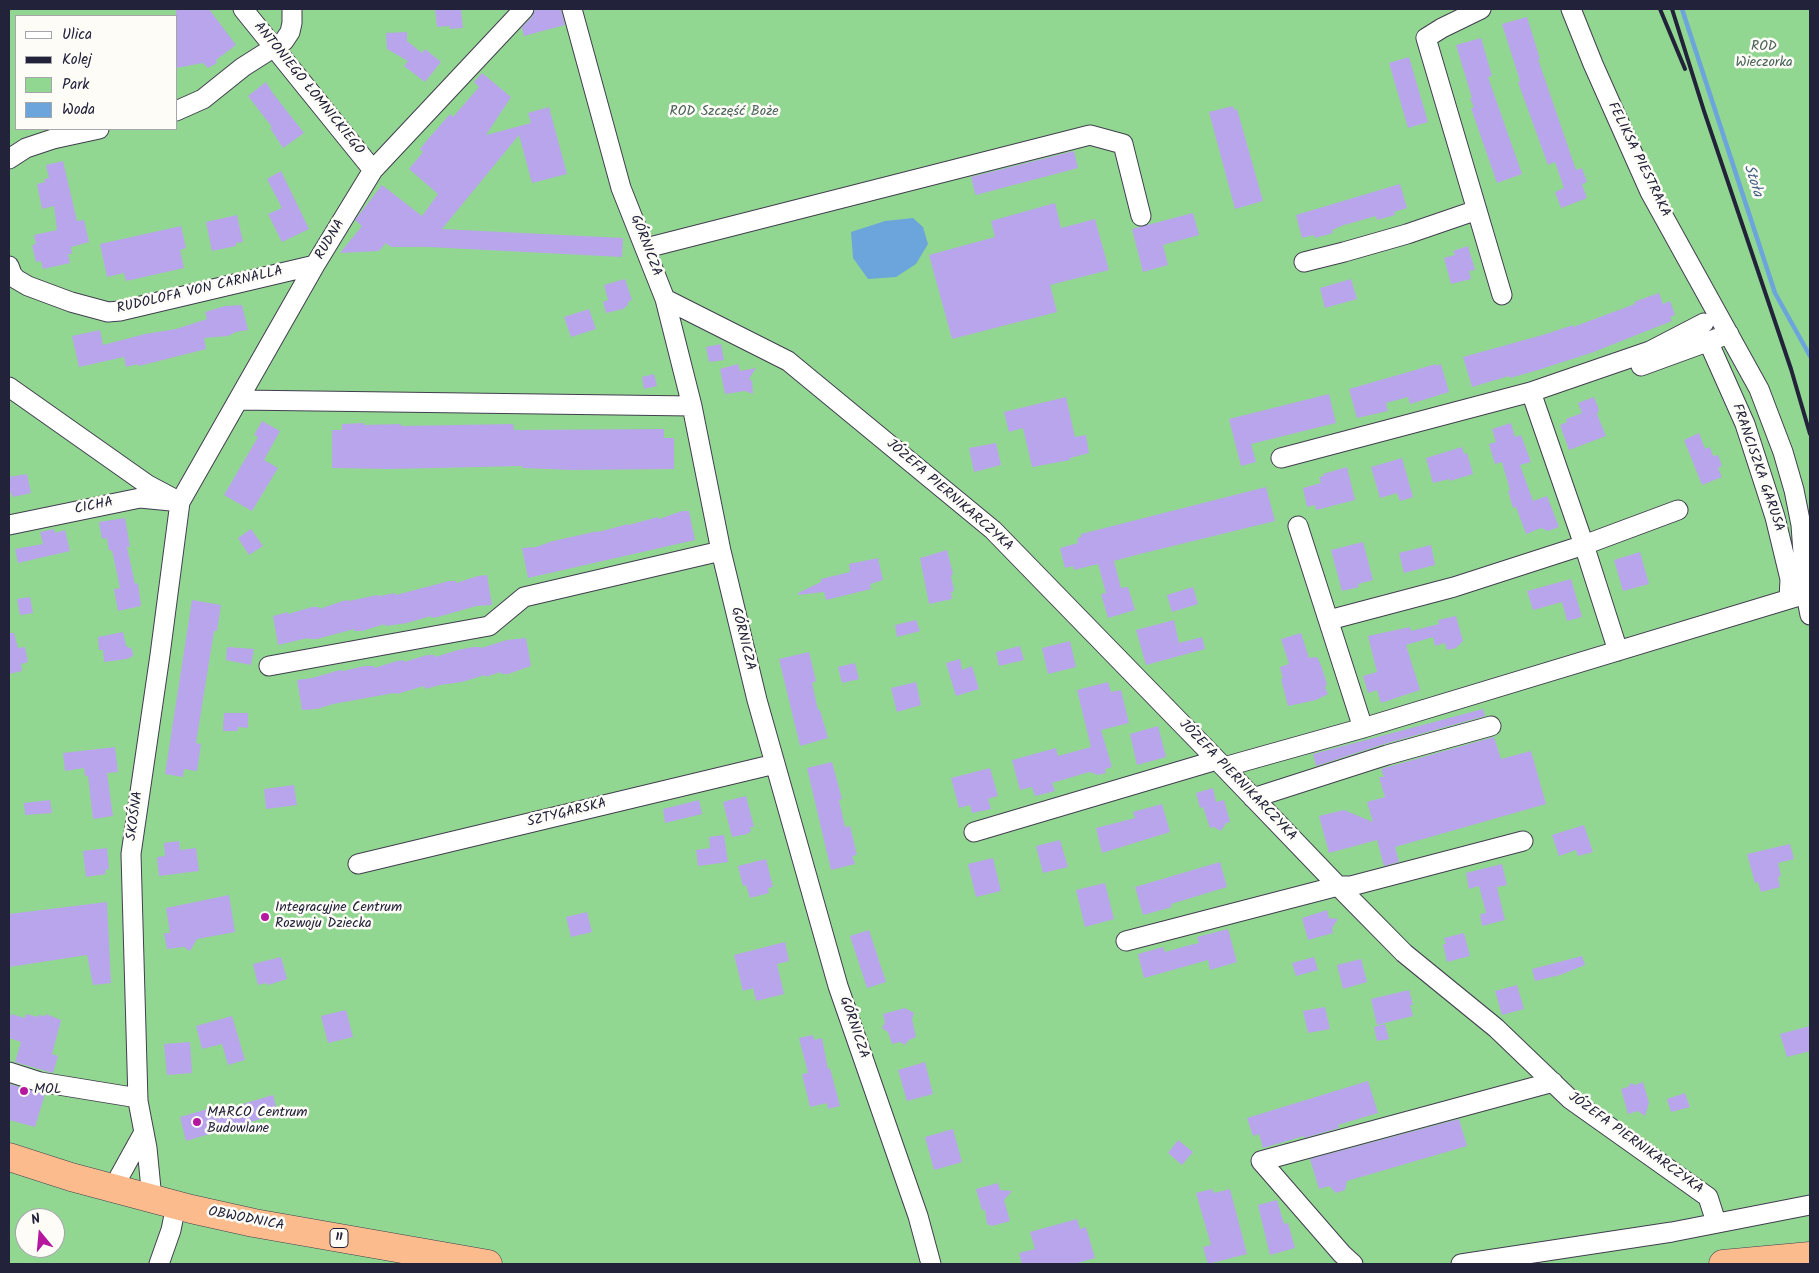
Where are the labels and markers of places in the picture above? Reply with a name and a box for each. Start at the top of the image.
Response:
place label: Integracyjne Centrum Rozwoju Dziecka [275,901,402,934]
marker: Integracyjne Centrum Rozwoju Dziecka [259,911,271,923]
place label: MOL [34,1083,61,1099]
marker: MOL [18,1085,30,1097]
place label: MARCO Centrum Budowlane [207,1106,307,1138]
marker: MARCO Centrum Budowlane [191,1116,203,1128]

